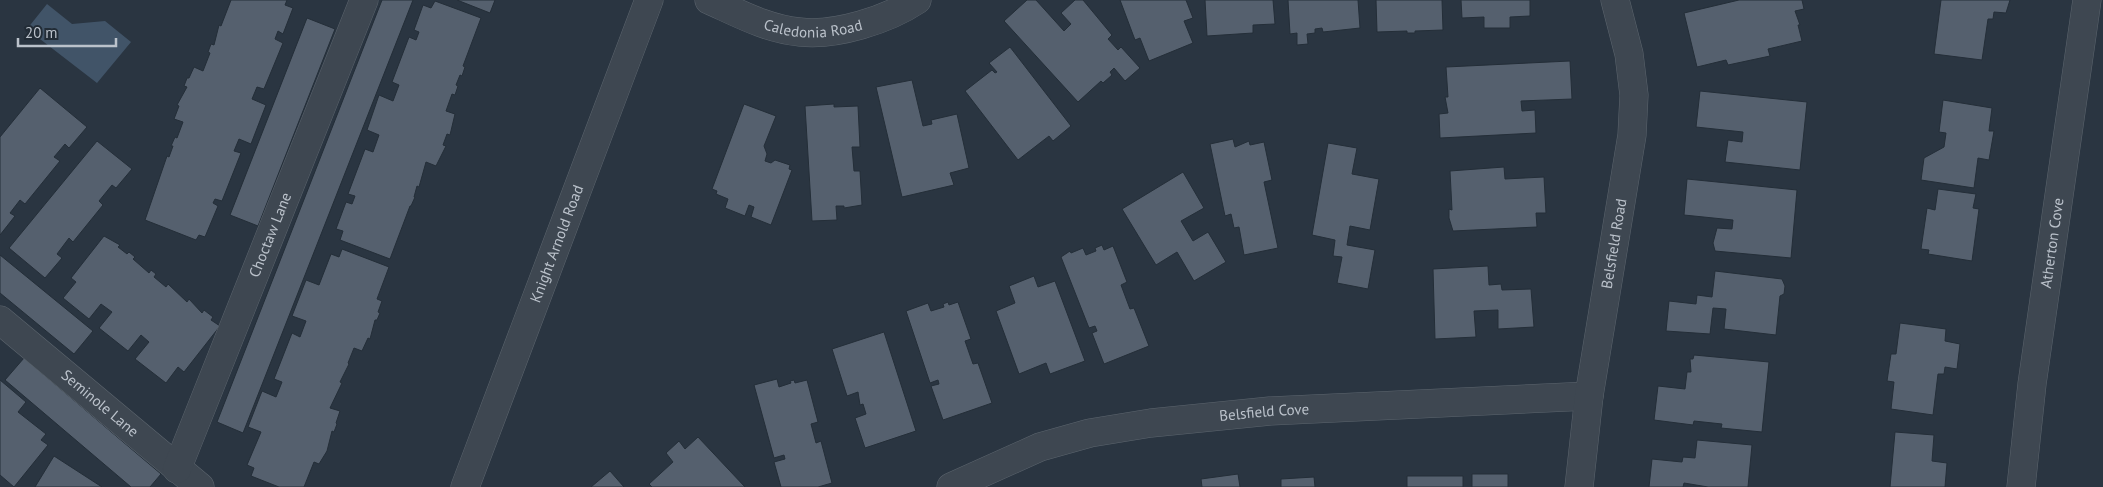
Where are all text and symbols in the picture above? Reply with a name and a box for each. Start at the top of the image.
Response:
street label: Caledonia Road [762,14,864,42]
scale bar [18,15,115,47]
text: 20 m [25,23,58,42]
street label: Knight Arnold Road [526,182,587,305]
street label: Choctaw Lane [244,190,295,280]
street label: Belsfield Road [1597,197,1630,290]
street label: Atherton Cove [2036,197,2068,289]
street label: Seminole Lane [58,365,143,441]
street label: Belsfield Cove [1218,399,1309,425]

